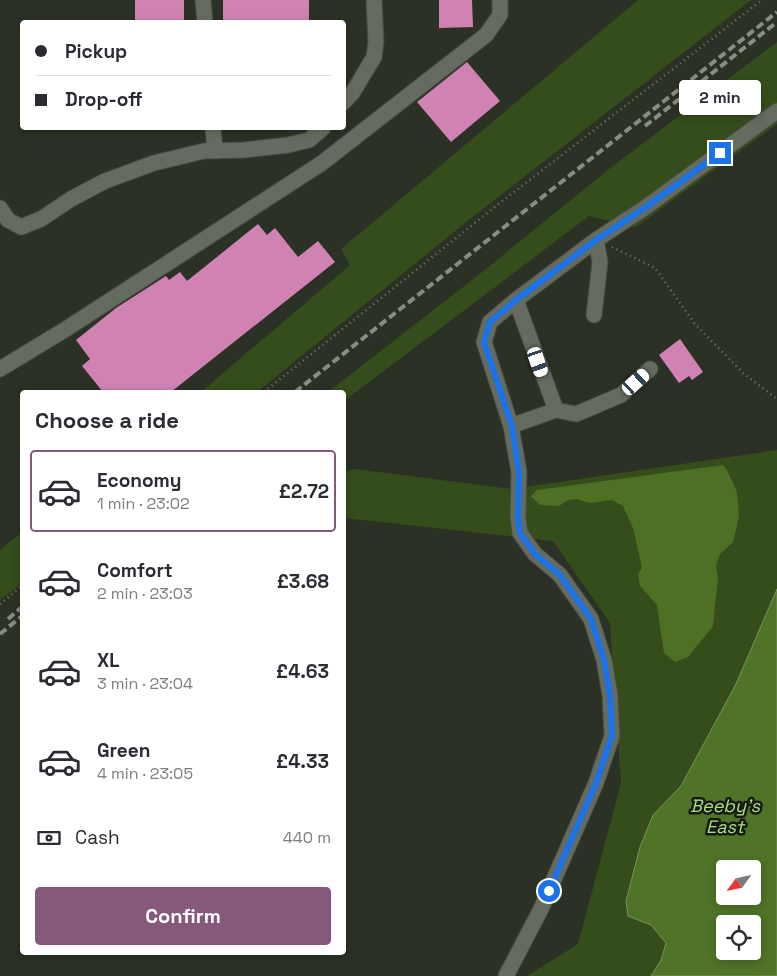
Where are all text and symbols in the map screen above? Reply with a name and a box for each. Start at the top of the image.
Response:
text: Pickup [65,39,127,64]
callout: 2 min [679,80,761,116]
text: Drop-off [65,87,143,112]
text: 2 min [699,87,741,108]
route end [709,142,731,164]
car [526,345,549,379]
car [619,366,652,398]
text: Choose a ride [35,406,179,434]
text: Economy [97,468,181,493]
icon: car [37,469,82,514]
text: £2.72 [279,479,329,504]
text: 1 min · 23:02 [97,493,190,514]
text: Comfort [97,558,173,583]
icon: car [37,559,82,604]
text: £3.68 [277,569,329,594]
text: 2 min · 23:03 [97,583,193,604]
text: XL [97,648,120,673]
icon: car [37,649,82,694]
text: £4.63 [276,659,329,684]
text: 3 min · 23:04 [97,673,193,694]
text: Green [97,738,150,763]
icon: car [37,739,82,784]
text: £4.33 [276,749,329,774]
text: 4 min · 23:05 [97,763,193,784]
water label: Beeby's East [690,794,760,838]
icon: cash [35,824,63,852]
text: Cash [75,825,120,850]
text: 440 m [283,827,331,848]
north arrow [716,860,761,905]
map controls [716,860,761,960]
route start [538,880,560,902]
button: Confirm [35,887,331,945]
button: locate [716,915,761,960]

